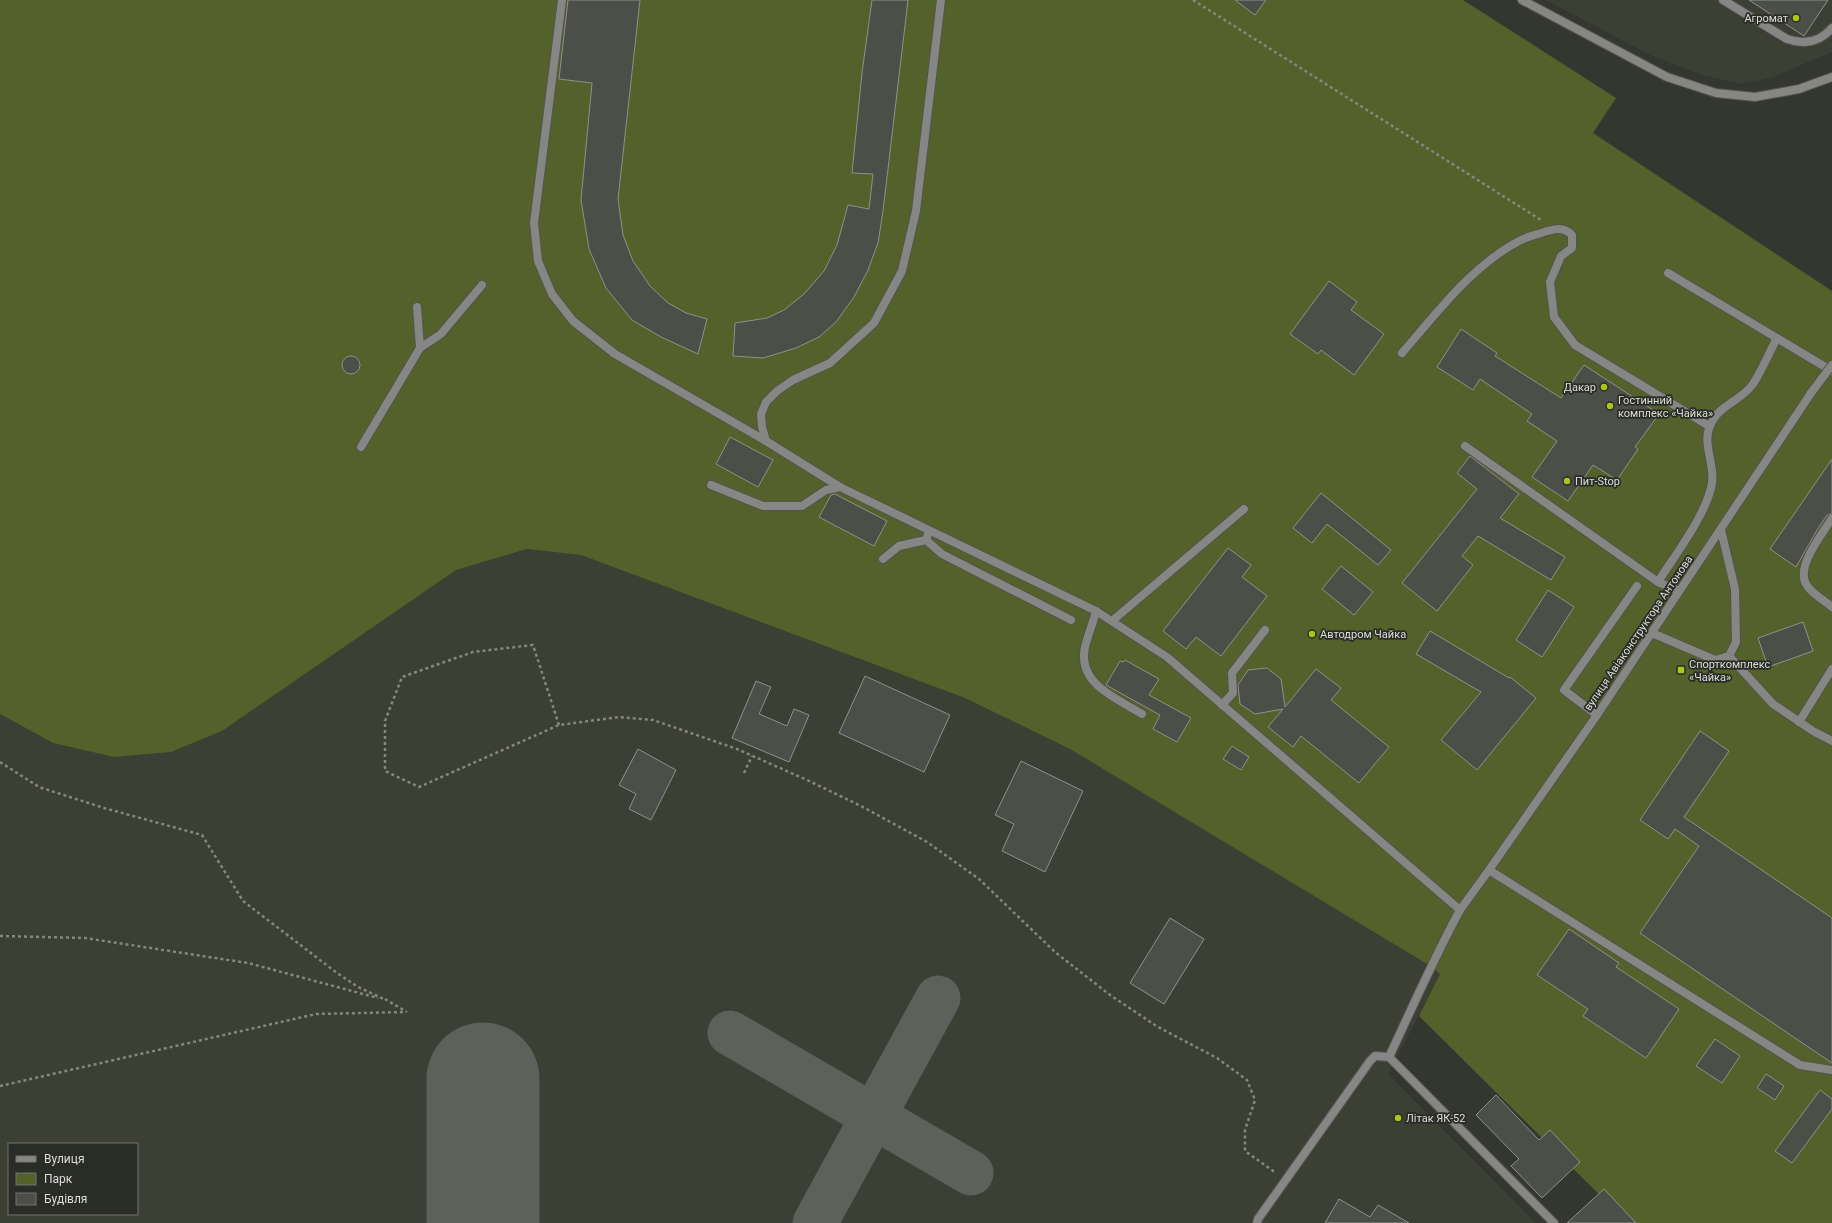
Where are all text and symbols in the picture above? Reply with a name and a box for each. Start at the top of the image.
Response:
place label: Агромат [1744,12,1789,25]
marker: Агромат [1791,13,1801,23]
place label: Дакар [1564,381,1596,394]
marker: Дакар [1599,382,1609,392]
place label: Гостинний комплекс «Чайка» [1618,394,1713,420]
marker: Гостинний комплекс «Чайка» [1605,401,1615,411]
place label: Пит-Stop [1575,475,1620,488]
marker: Пит-Stop [1562,476,1572,486]
street label: вулиця Авіаконструктора Антонова [1582,553,1695,713]
place label: Автодром Чайка [1320,628,1406,641]
marker: Автодром Чайка [1307,629,1317,639]
place label: Спорткомплекс «Чайка» [1689,658,1770,684]
marker: Спорткомплекс «Чайка» [1676,665,1686,675]
place label: Літак ЯК-52 [1406,1112,1465,1125]
marker: Літак ЯК-52 [1393,1113,1403,1123]
legend [8,1143,138,1215]
text: Вулиця [44,1152,85,1166]
text: Парк [44,1172,73,1186]
text: Будівля [44,1192,87,1206]

